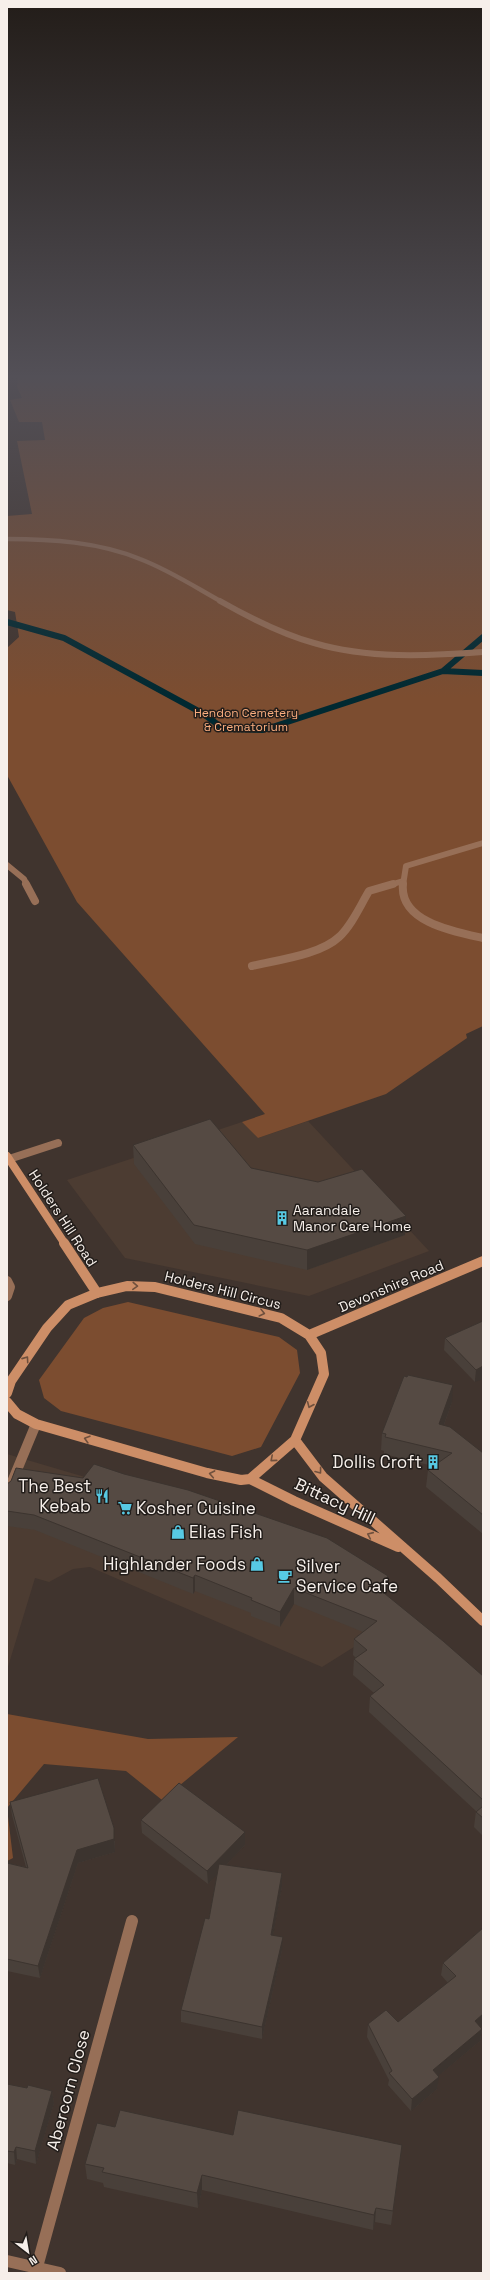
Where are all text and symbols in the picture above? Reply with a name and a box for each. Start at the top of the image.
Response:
park label: Hendon Cemetery & Crematorium [194,705,298,735]
street label: Holders Hill Road [25,1166,101,1270]
place label: Aarandale Manor Care Home [293,1201,411,1235]
building icon: Aarandale Manor Care Home [274,1210,290,1226]
street label: Devonshire Road [336,1256,446,1316]
street label: Holders Hill Circus [163,1267,283,1313]
one-way arrow [132,1282,138,1291]
one-way arrow [258,1309,265,1317]
one-way arrow [21,1357,28,1364]
one-way arrow [307,1401,315,1409]
one-way arrow [84,1435,91,1444]
place label: Dollis Croft [332,1451,422,1473]
building icon: Dollis Croft [425,1454,441,1470]
one-way arrow [270,1455,277,1462]
one-way arrow [314,1467,321,1474]
one-way arrow [209,1470,215,1479]
street label: Bittacy Hill [291,1473,379,1529]
place label: The Best Kebab [18,1475,91,1517]
restaurant icon: The Best Kebab [94,1488,110,1504]
place label: Kosher Cuisine [136,1497,256,1519]
supermarket icon: Kosher Cuisine [117,1500,133,1516]
place label: Elias Fish [189,1521,263,1543]
shop icon: Elias Fish [170,1524,186,1540]
one-way arrow [367,1532,375,1540]
place label: Highlander Foods [103,1553,246,1575]
place label: Silver Service Cafe [296,1555,398,1597]
shop icon: Highlander Foods [249,1556,265,1572]
cafe icon: Silver Service Cafe [277,1568,293,1584]
street label: Abercorn Close [41,2027,95,2153]
north arrow [8,2232,48,2272]
text: N [26,2253,40,2268]

